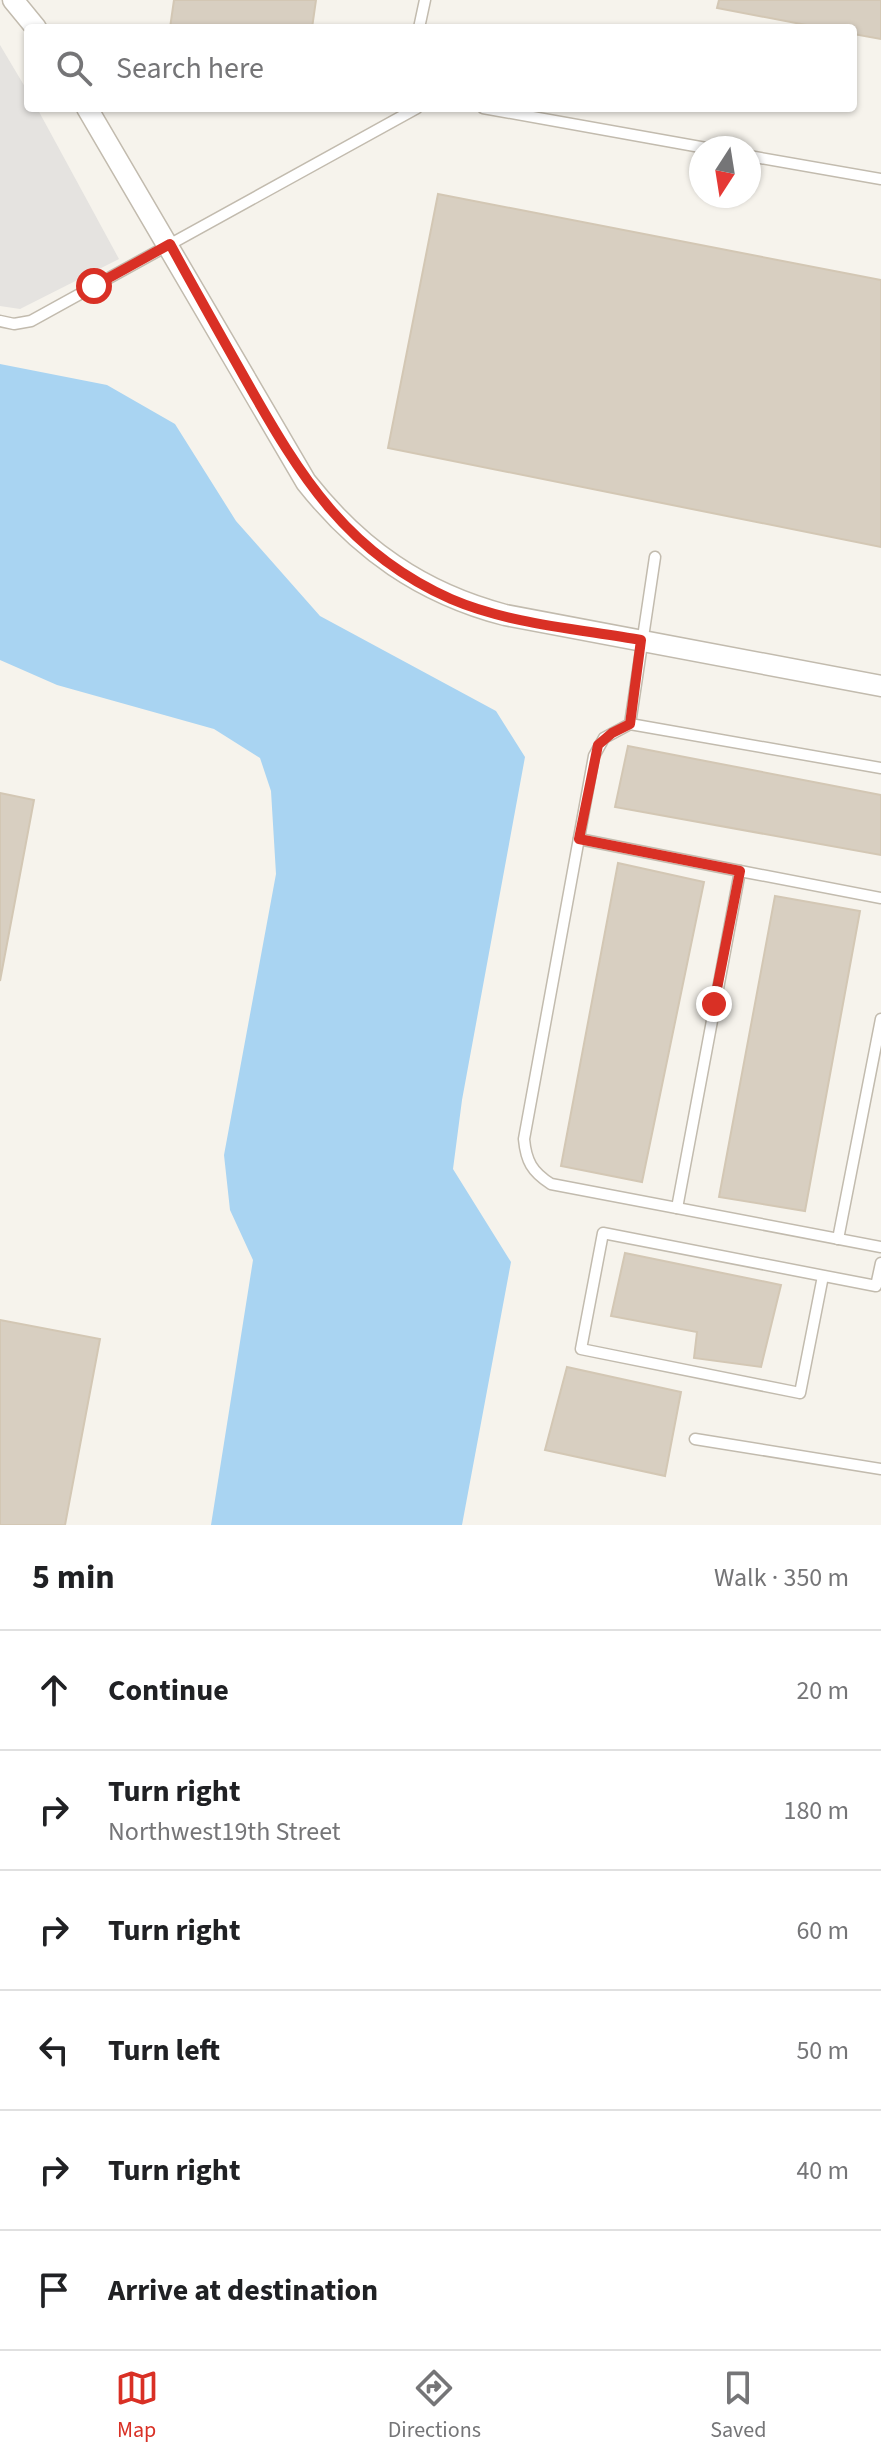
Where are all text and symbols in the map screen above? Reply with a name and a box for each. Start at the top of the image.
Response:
search box [24,24,857,112]
icon: search [52,46,96,90]
text: Search here [116,47,264,90]
north arrow [689,136,761,208]
route start [76,268,112,304]
route end [696,986,732,1022]
text: 5 min [32,1553,115,1602]
text: Walk · 350 m [714,1559,849,1596]
icon: ahead [32,1668,76,1712]
text: Continue [108,1669,229,1712]
text: 20 m [796,1672,849,1709]
text: Turn right [108,1770,240,1813]
icon: right [32,1788,76,1832]
text: 180 m [783,1792,849,1829]
text: Northwest19th Street [108,1813,341,1850]
icon: right [32,1908,76,1952]
text: Turn right [108,1909,240,1952]
text: 60 m [796,1912,849,1949]
icon: left [32,2028,76,2072]
text: Turn left [108,2029,220,2072]
text: 50 m [796,2032,849,2069]
icon: right [32,2148,76,2192]
text: Turn right [108,2149,240,2192]
text: 40 m [796,2152,849,2189]
icon: arrive [32,2268,76,2312]
text: Arrive at destination [108,2269,378,2312]
tab: Map [115,2366,159,2446]
tab: Directions [388,2366,481,2446]
tab: Saved [710,2366,766,2446]

